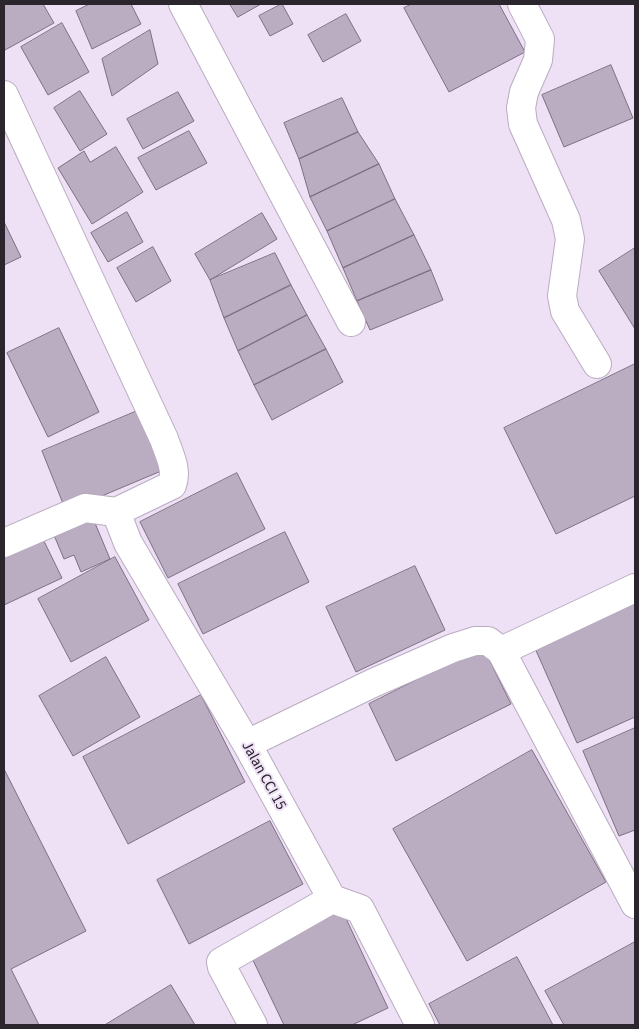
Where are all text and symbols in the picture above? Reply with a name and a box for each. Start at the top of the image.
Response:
street label: Jalan CCI 15 [237,738,289,814]

